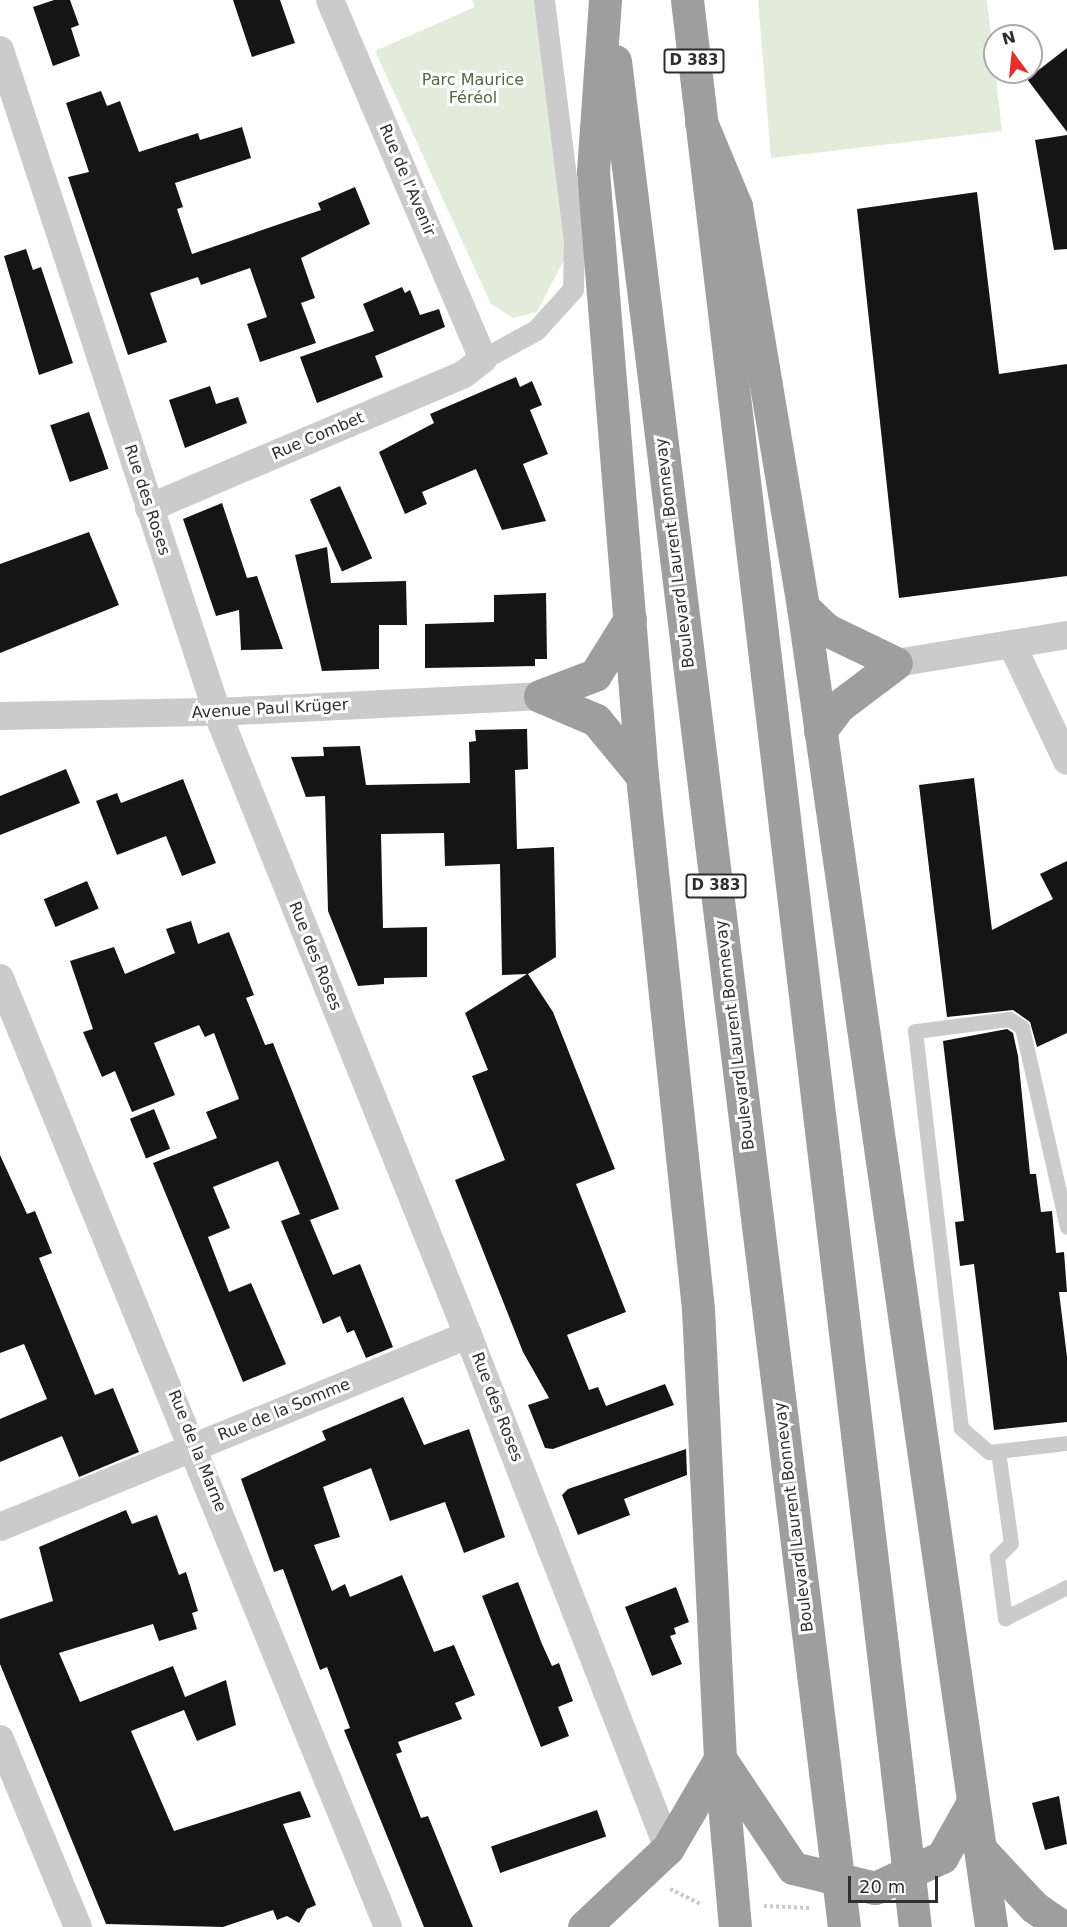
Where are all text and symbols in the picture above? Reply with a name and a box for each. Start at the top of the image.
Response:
north arrow [983,24,1043,84]
text: N [1000,27,1018,49]
road number: D 383 [662,49,726,73]
park label: Parc Maurice Féréol [422,70,524,108]
street label: Rue de l'Avenir [375,121,439,239]
street label: Rue Combet [269,408,367,464]
street label: Boulevard Laurent Bonnevay [651,437,699,669]
street label: Rue des Roses [120,442,174,558]
street label: Avenue Paul Krüger [191,695,349,723]
road number: D 383 [684,874,748,898]
street label: Rue des Roses [284,899,346,1013]
street label: Boulevard Laurent Bonnevay [711,919,759,1151]
street label: Rue des Roses [467,1350,527,1464]
street label: Rue de la Somme [215,1375,353,1445]
street label: Rue de la Marne [164,1387,230,1515]
street label: Boulevard Laurent Bonnevay [770,1401,818,1633]
scale bar [851,1864,941,1902]
text: 20 m [859,1876,905,1897]

